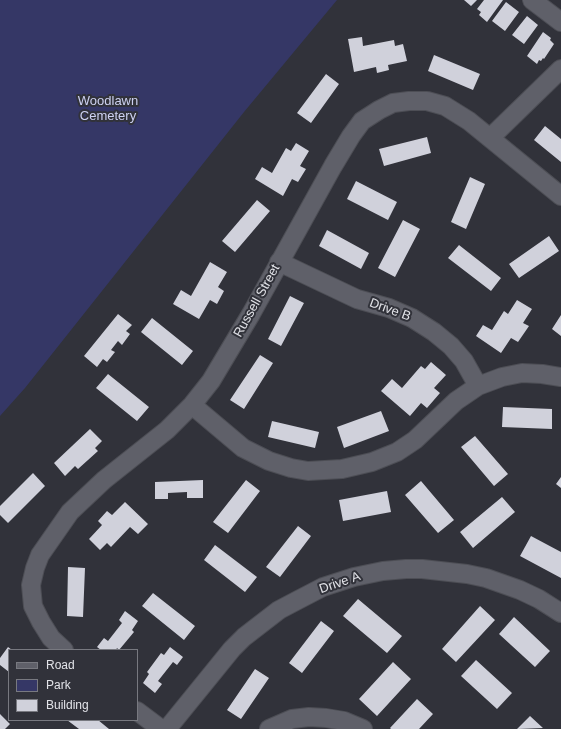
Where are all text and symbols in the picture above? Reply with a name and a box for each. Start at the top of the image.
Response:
park label: Woodlawn Cemetery [78,93,138,124]
street label: Russell Street [231,262,283,340]
street label: Drive B [367,295,413,325]
street label: Drive A [317,569,363,597]
legend [8,649,138,721]
text: Road [46,658,75,672]
text: Park [46,678,71,692]
text: Building [46,698,89,712]

